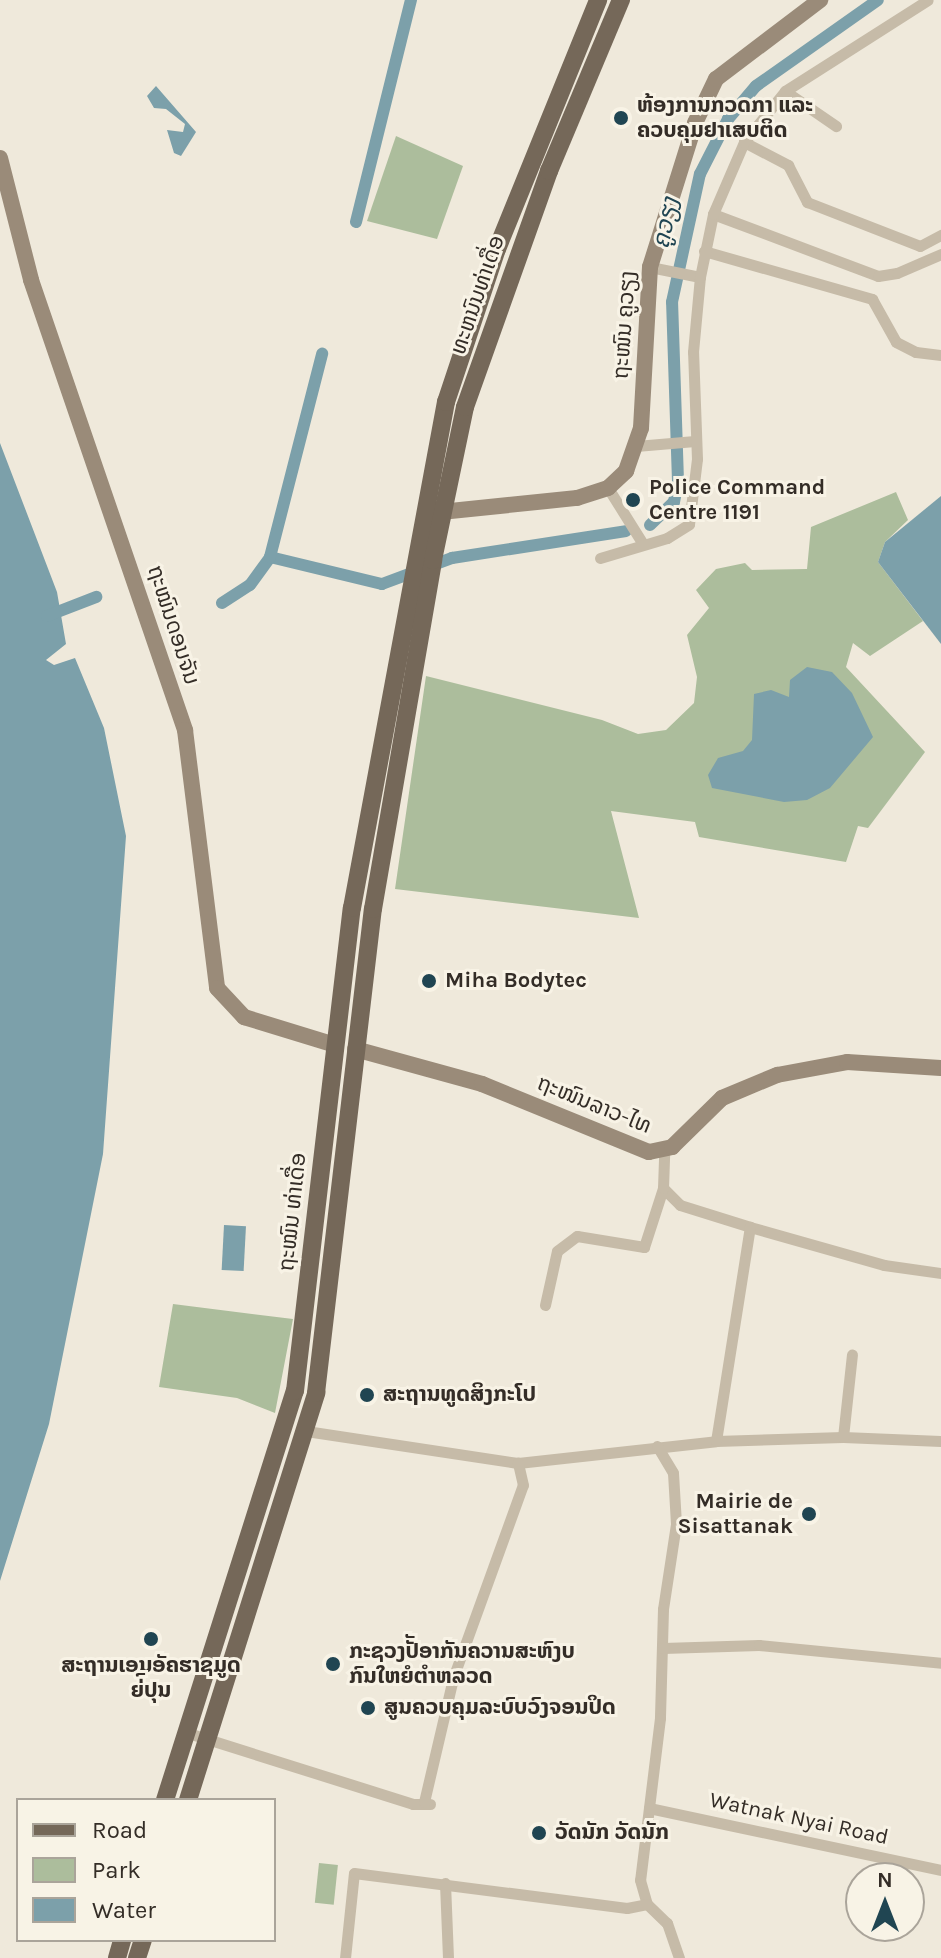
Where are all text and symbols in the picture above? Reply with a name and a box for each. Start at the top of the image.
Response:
place label: ຫ້ອງການກວດກາ ແລະ ຄວບຄຸມຢາເສບຕິດ [637,92,813,144]
marker: ຫ້ອງການກວດກາ ແລະ ຄວບຄຸມຢາເສບຕິດ [612,109,630,127]
water label: ຄູວຽງ [647,195,685,251]
street label: ທະຫນົນທ່າເດື່ອ [445,232,511,358]
street label: ຖະໜົນ ຄູວຽງ [608,270,642,380]
place label: Police Command Centre 1191 [649,474,825,526]
marker: Police Command Centre 1191 [624,491,642,509]
street label: ຖະໝົນດອນຈັນ [141,562,205,688]
place label: Miha Bodytec [445,968,587,994]
marker: Miha Bodytec [420,972,438,990]
street label: ຖະໜົນລາວ-ໄທ [533,1070,655,1140]
street label: ຖະໝົນ ທ່າເດື່ອ [274,1151,312,1273]
place label: ສະຖານທູດສິງກະໂປ [383,1382,536,1408]
marker: ສະຖານທູດສິງກະໂປ [358,1386,376,1404]
place label: Mairie de Sisattanak [677,1488,793,1540]
marker: Mairie de Sisattanak [800,1505,818,1523]
marker: ສະຖານເອນອັຄຮາຊມູດ ຍ່ົປຸນ [142,1630,160,1648]
place label: ກະຊວງປັັອາກັນຄວານສະຫົງບ ກົນໃຫຍໍຕຳຫລວດ [349,1638,575,1690]
place label: ສະຖານເອນອັຄຮາຊມູດ ຍ່ົປຸນ [61,1652,241,1704]
marker: ກະຊວງປັັອາກັນຄວານສະຫົງບ ກົນໃຫຍໍຕຳຫລວດ [324,1655,342,1673]
place label: ສູນຄວບຄຸມລະບົບວົງຈອນປິດ [384,1695,616,1721]
marker: ສູນຄວບຄຸມລະບົບວົງຈອນປິດ [359,1699,377,1717]
street label: Watnak Nyai Road [707,1787,891,1851]
legend [16,1798,276,1942]
text: Road [92,1816,147,1844]
place label: ວັດນັກ ວັດນັກ [555,1820,669,1846]
marker: ວັດນັກ ວັດນັກ [530,1824,548,1842]
text: Park [92,1856,141,1884]
north arrow [845,1862,925,1942]
text: N [877,1867,893,1893]
text: Water [92,1896,156,1924]

